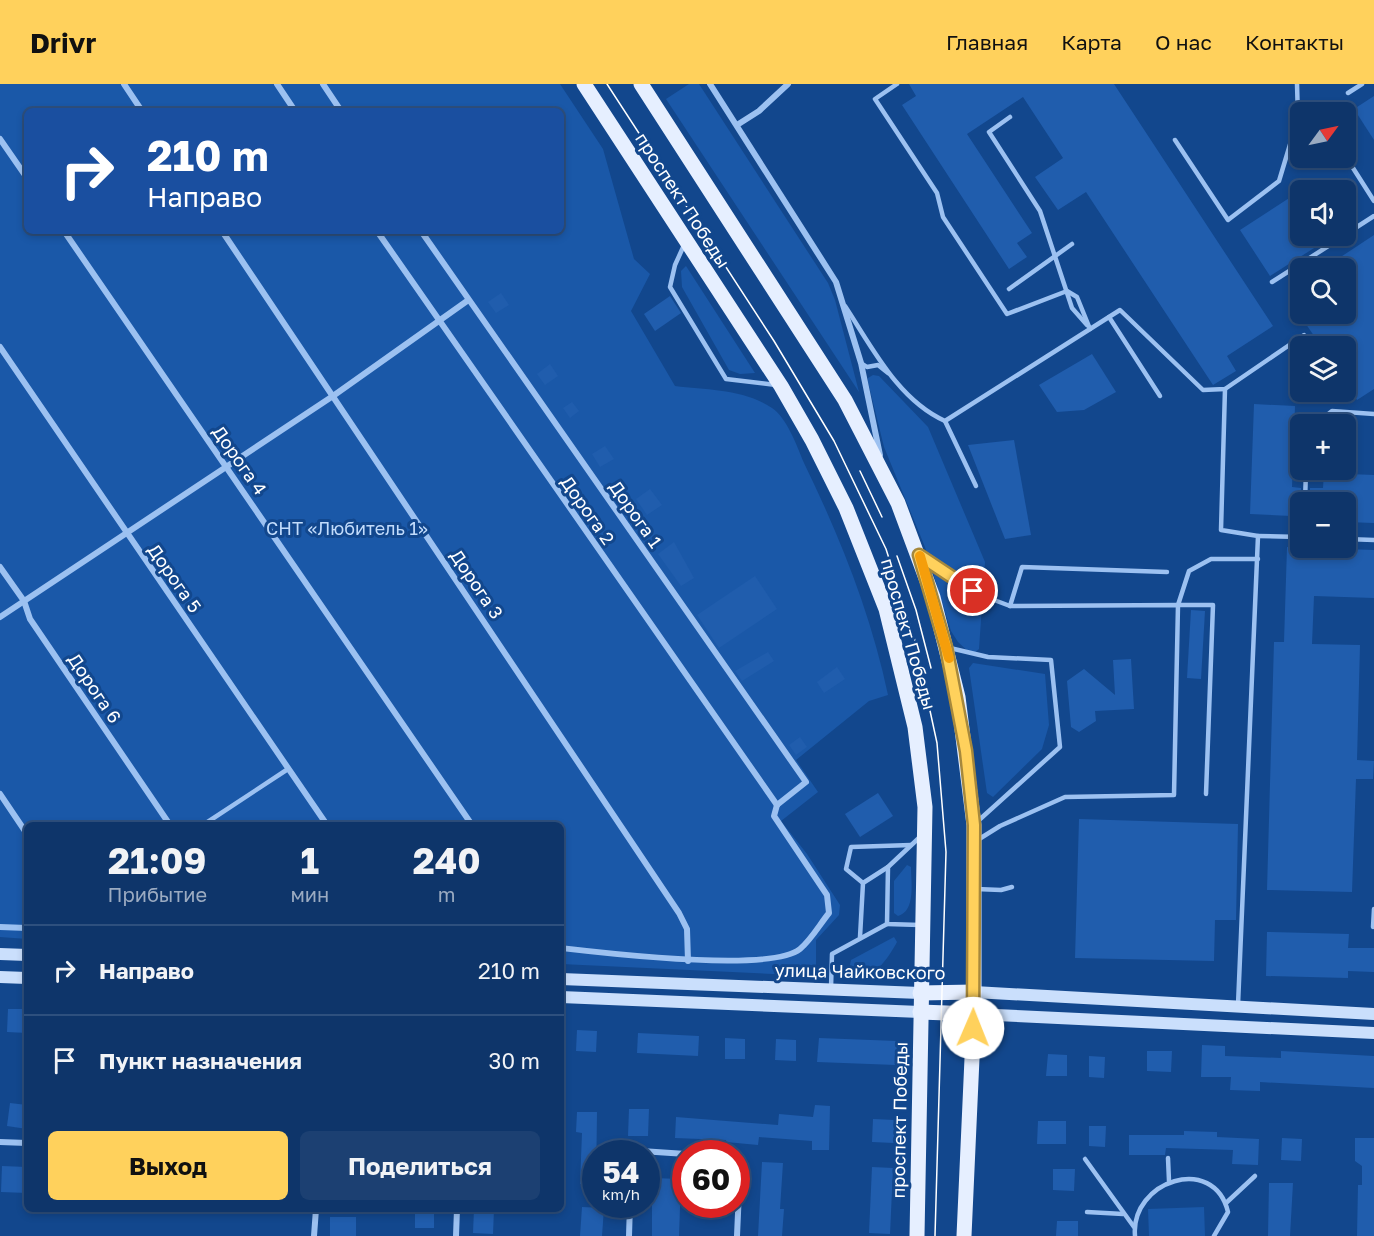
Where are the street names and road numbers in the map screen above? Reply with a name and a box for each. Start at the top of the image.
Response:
street label: проспект Победы [631,128,735,272]
street label: Дорога 4 [208,421,272,499]
street label: Дорога 2 [556,471,620,549]
street label: Дорога 1 [605,476,667,552]
street label: Дорога 5 [143,539,207,617]
street label: Дорога 3 [446,545,508,623]
street label: проспект Победы [877,556,941,712]
street label: Дорога 6 [64,649,126,727]
street label: улица Чайковского [774,959,946,983]
street label: проспект Победы [887,1041,911,1199]

